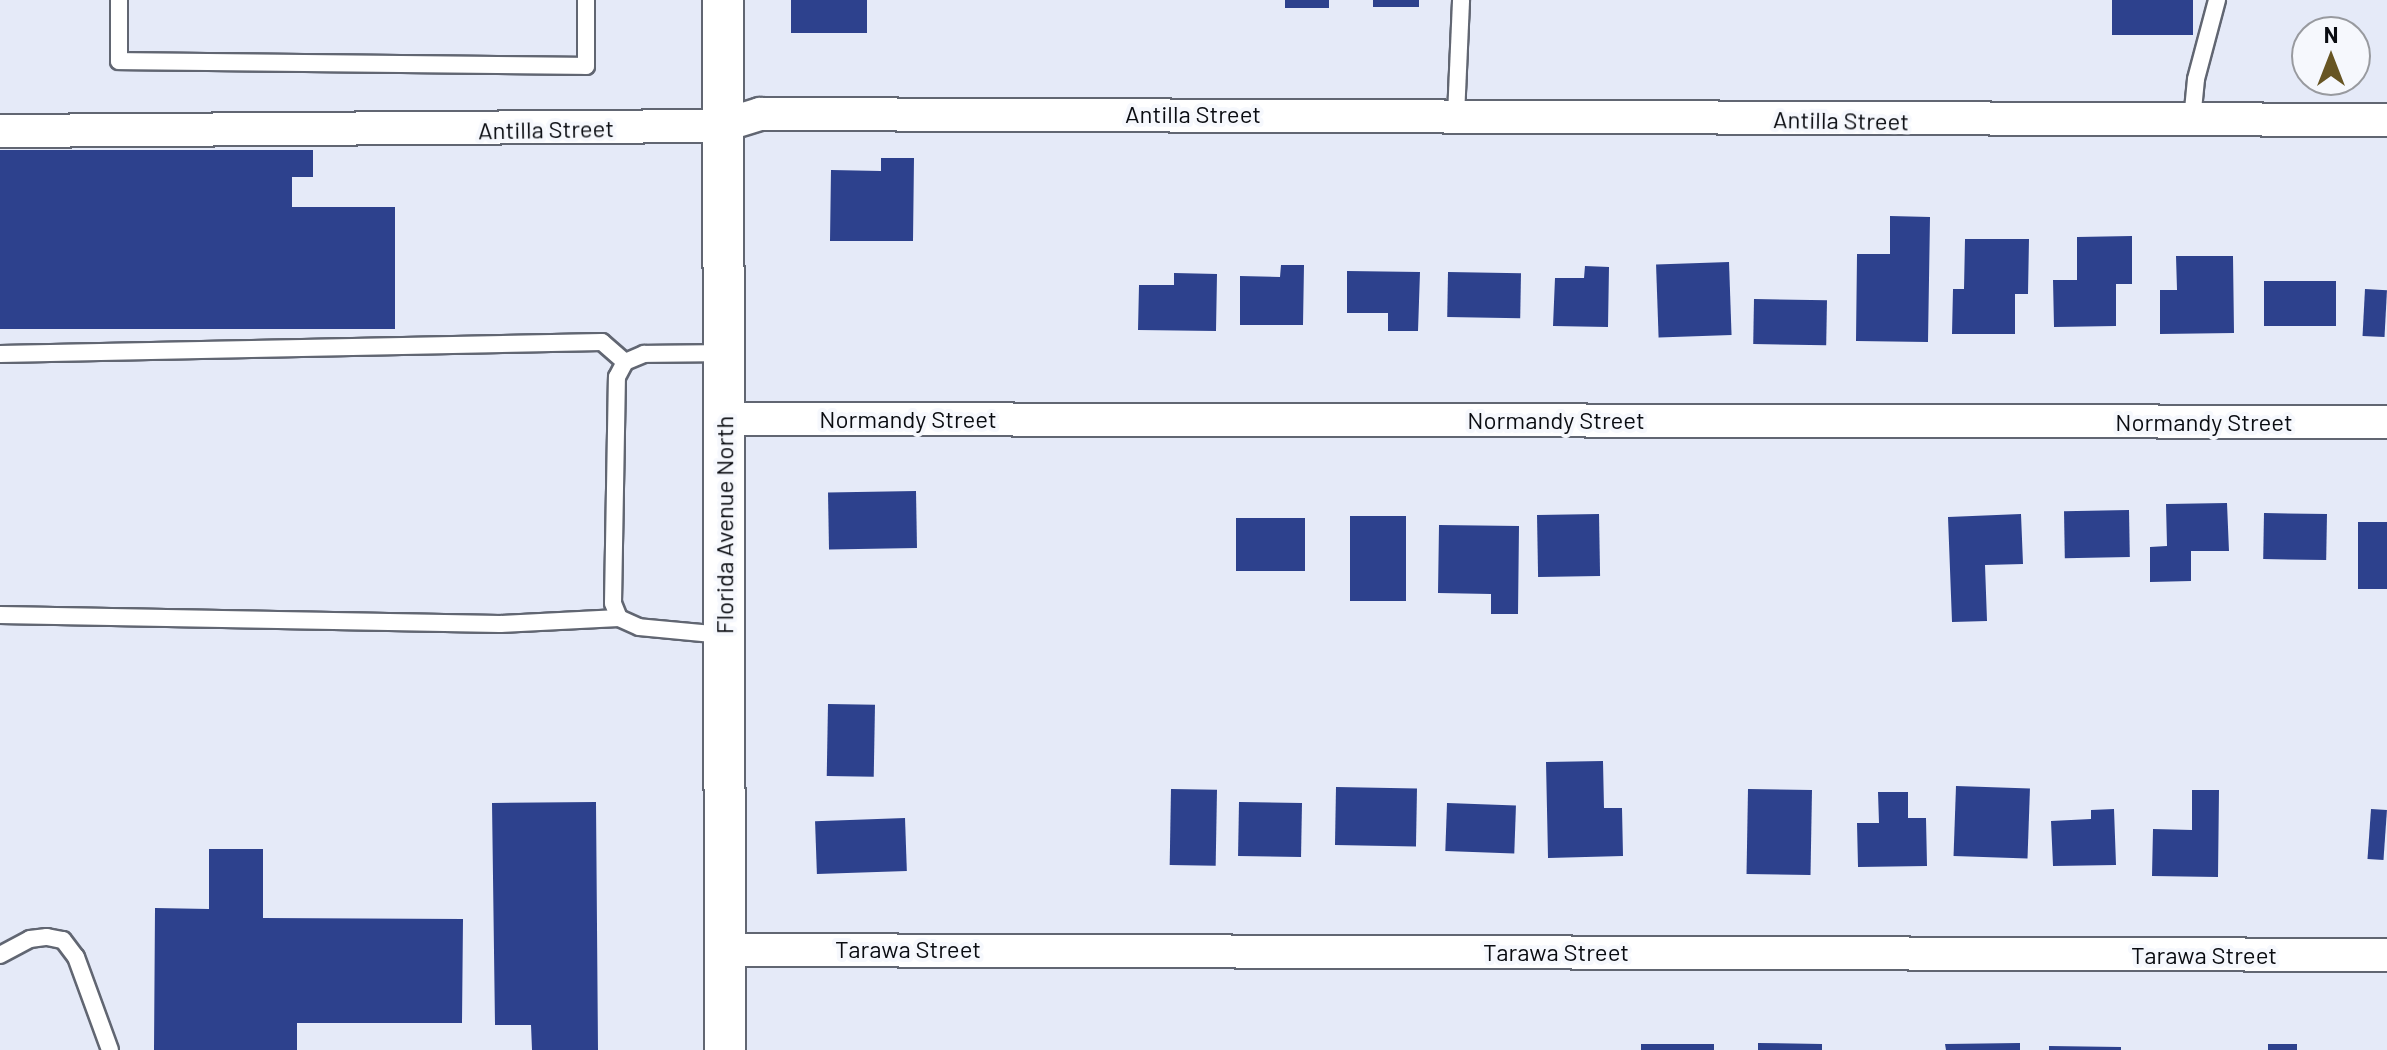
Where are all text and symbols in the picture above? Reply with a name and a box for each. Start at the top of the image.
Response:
north arrow [2291,16,2371,96]
text: N [2324,21,2338,47]
street label: Antilla Street [1125,100,1261,128]
street label: Antilla Street [1773,104,1909,136]
street label: Antilla Street [478,113,614,145]
street label: Normandy Street [819,405,997,433]
street label: Normandy Street [1467,406,1645,434]
street label: Normandy Street [2115,408,2293,436]
street label: Florida Avenue North [710,416,738,634]
street label: Tarawa Street [835,935,981,963]
street label: Tarawa Street [1483,938,1629,966]
street label: Tarawa Street [2131,941,2277,969]

